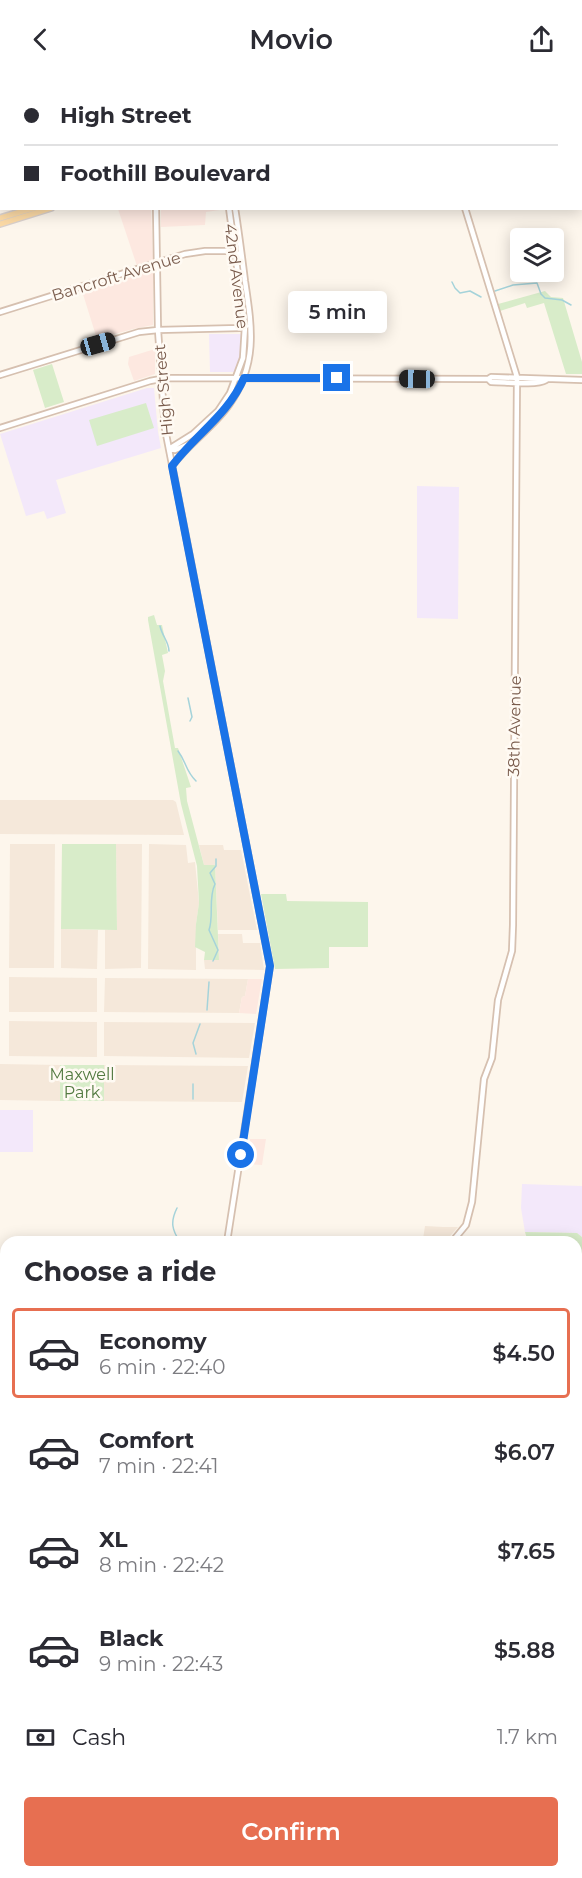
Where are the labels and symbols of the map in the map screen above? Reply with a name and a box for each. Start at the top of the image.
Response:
street label: 42nd Avenue [221,222,252,330]
street label: Bancroft Avenue [49,248,183,305]
callout: 5 min [288,291,386,333]
car [78,330,118,358]
street label: High Street [150,343,177,436]
route end [323,364,350,391]
car [399,370,435,388]
street label: 38th Avenue [504,675,525,777]
park label: Maxwell Park [49,1065,115,1102]
route start [227,1141,254,1168]

